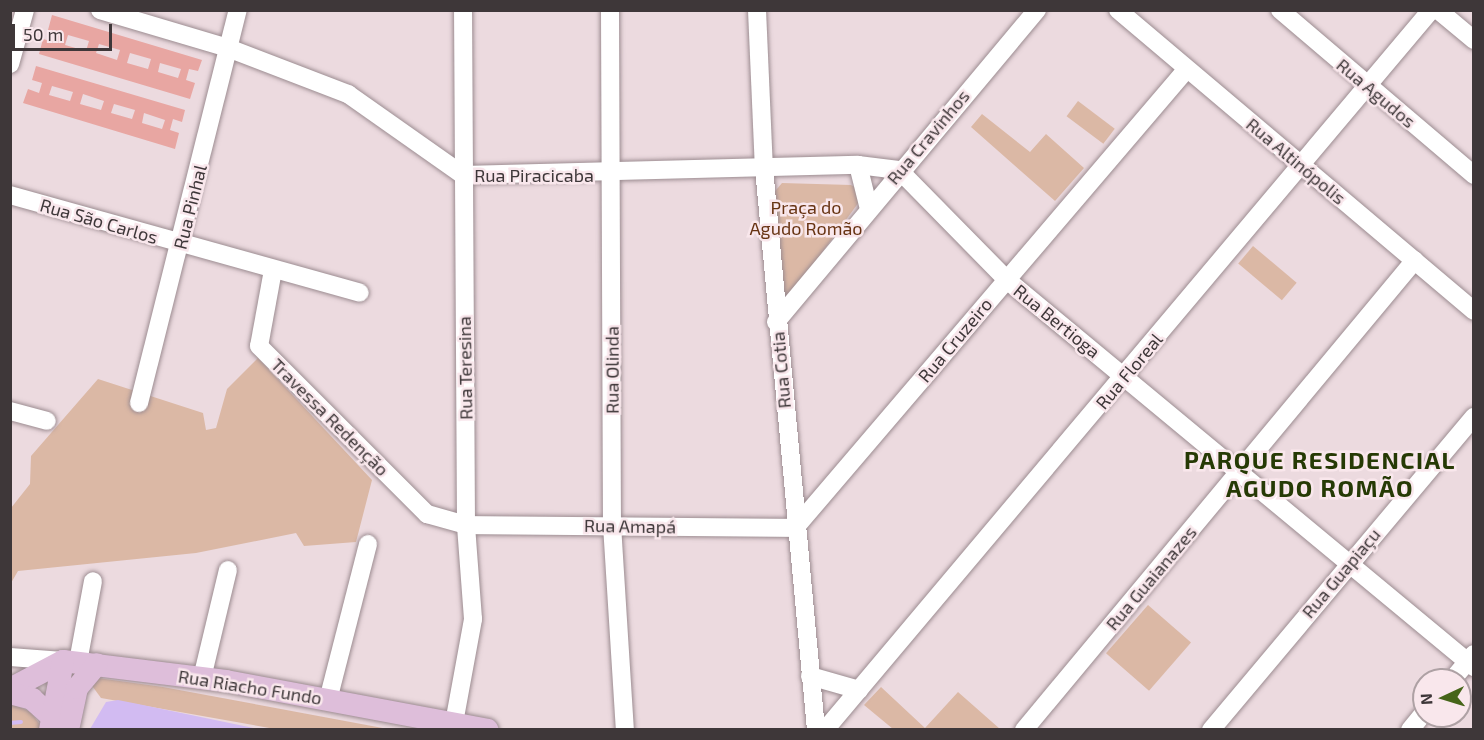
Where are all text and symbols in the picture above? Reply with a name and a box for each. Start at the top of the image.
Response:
scale bar [15,12,116,50]
text: 50 m [23,23,63,45]
street label: Rua Agudos [1332,54,1420,132]
street label: Rua Cravinhos [882,85,974,189]
street label: Rua Altinópolis [1242,113,1350,209]
street label: Rua Pinhal [169,162,211,252]
street label: Rua Piracicaba [474,164,594,186]
street label: Rua São Carlos [38,194,160,248]
park label: Praça do Agudo Romão [749,197,863,240]
street label: Rua Bertioga [1010,280,1104,362]
street label: Rua Cruzeiro [913,293,997,387]
street label: Rua Teresina [453,316,477,420]
street label: Rua Olinda [601,326,623,414]
street label: Rua Floreal [1091,329,1167,413]
street label: Rua Cotia [767,331,795,409]
street label: Travessa Redenção [267,354,393,480]
district label: PARQUE RESIDENCIAL AGUDO ROMÃO [1184,446,1456,502]
street label: Rua Amapá [584,514,676,538]
street label: Rua Guaianazes [1101,522,1201,634]
street label: Rua Guapiaçu [1297,524,1385,622]
street label: Rua Riacho Fundo [177,665,323,709]
north arrow [1412,668,1472,728]
text: N [1416,693,1435,706]

